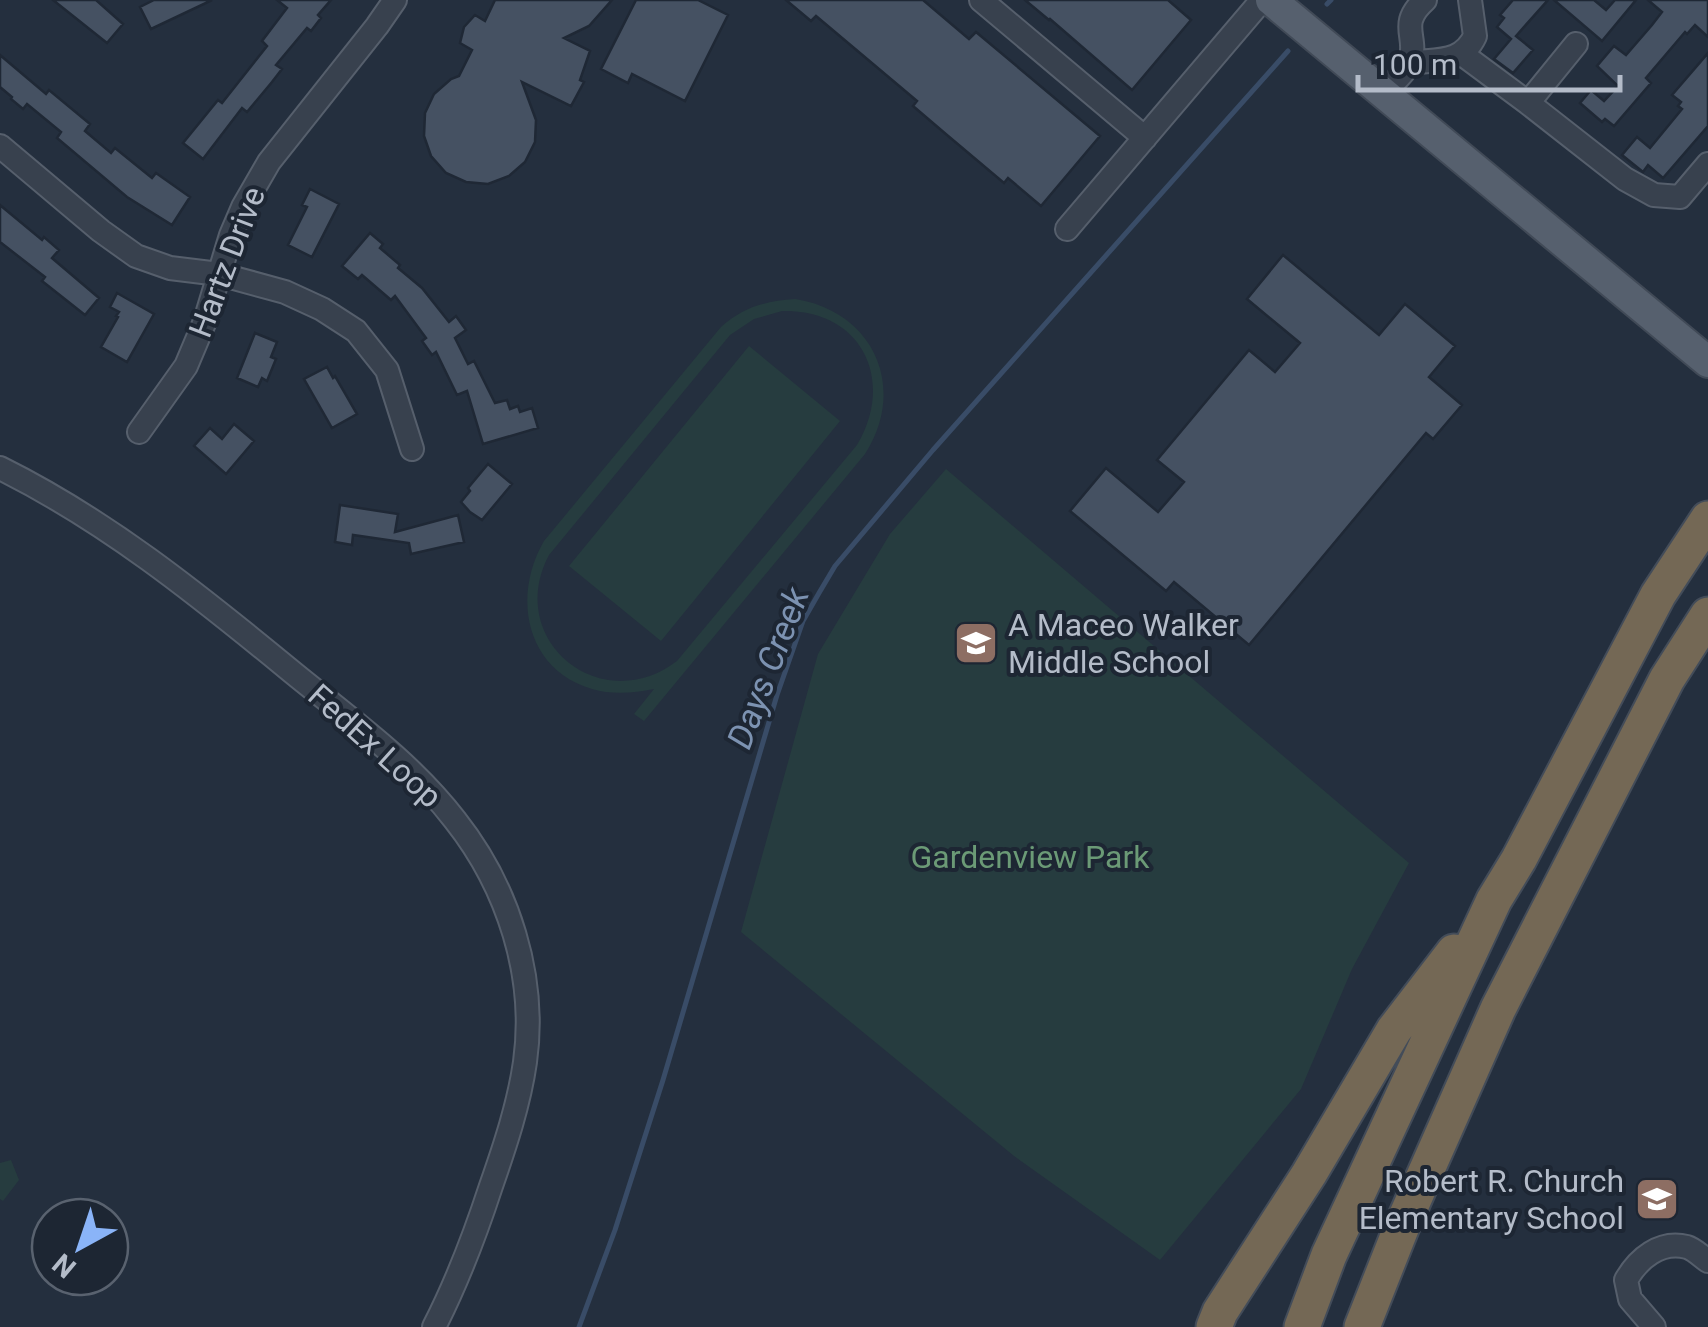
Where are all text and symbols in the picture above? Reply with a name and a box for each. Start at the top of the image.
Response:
scale bar [1358,30,1620,92]
text: 100 m [1373,47,1457,82]
street label: Hartz Drive [181,181,273,343]
water label: Days Creek [719,581,818,754]
place label: A Maceo Walker Middle School [1008,606,1239,681]
school or university icon: A Maceo Walker Middle School [953,620,999,666]
street label: FedEx Loop [301,676,449,816]
park label: Gardenview Park [910,838,1150,876]
place label: Robert R. Church Elementary School [1359,1162,1624,1237]
school or university icon: Robert R. Church Elementary School [1634,1176,1680,1222]
north arrow [30,1197,130,1297]
text: N [46,1247,82,1285]

